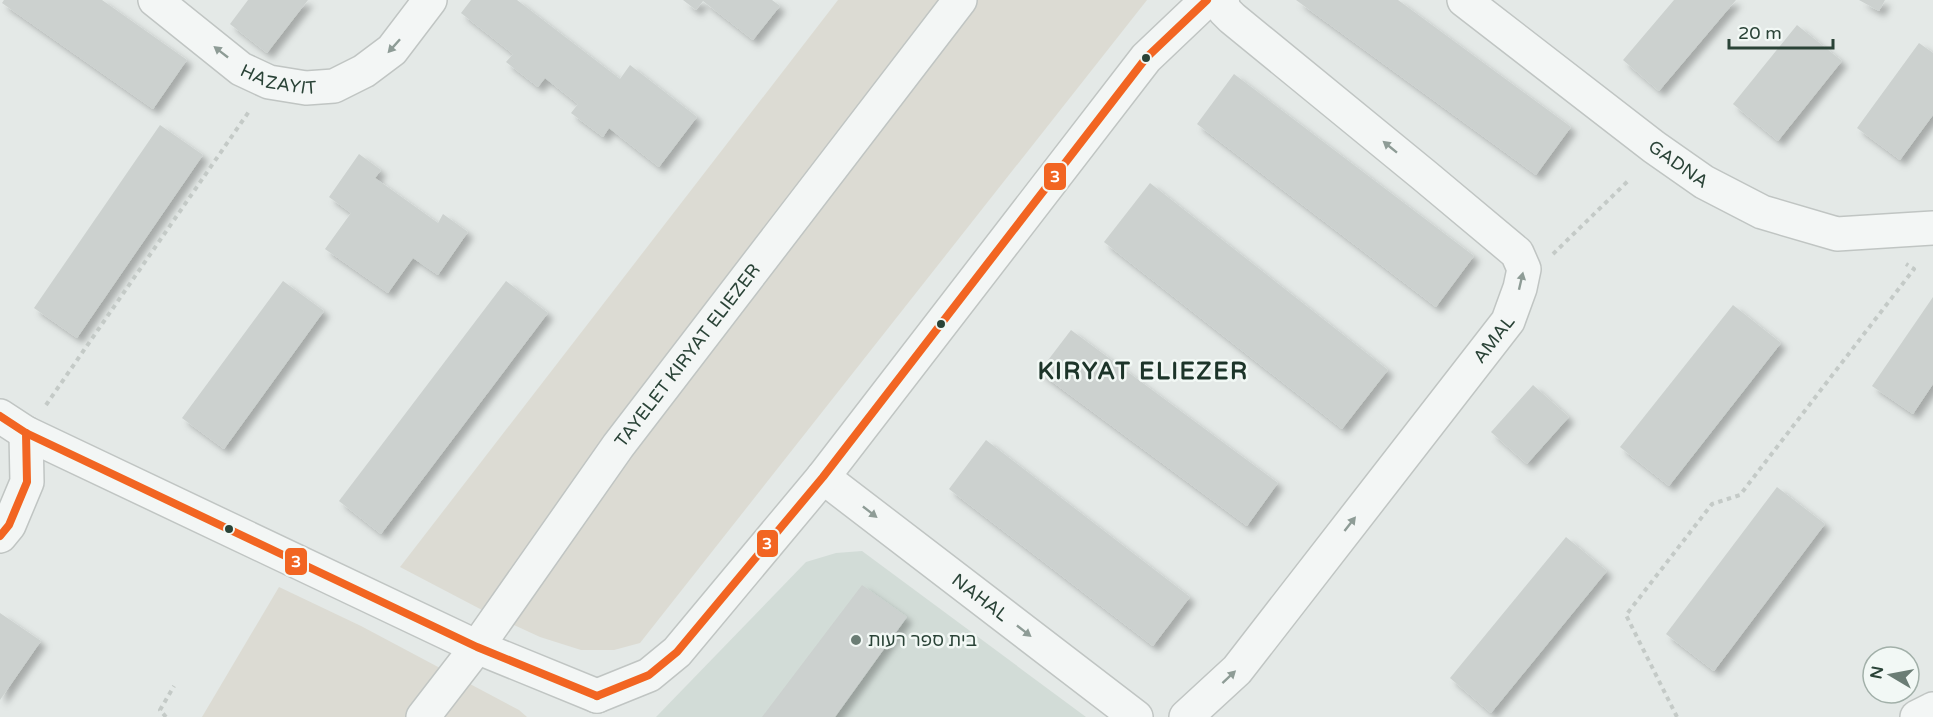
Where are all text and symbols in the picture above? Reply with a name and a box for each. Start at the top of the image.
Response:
scale bar [1729,12,1832,50]
text: 20 m [1738,22,1782,44]
one-way arrow [387,38,401,53]
one-way arrow [213,47,228,59]
unlabelled marker [1140,52,1152,64]
street label: HAZAYIT [237,59,317,99]
street label: GADNA [1644,135,1713,193]
one-way arrow [1383,141,1398,154]
line badge: 3 [1043,162,1067,191]
text: 3 [1050,167,1060,187]
street label: TAYELET KIRYAT ELIEZER [610,259,765,452]
one-way arrow [1517,271,1527,290]
street label: AMAL [1468,311,1520,368]
unlabelled marker [935,318,947,330]
district label: KIRYAT ELIEZER [1037,357,1249,386]
one-way arrow [861,506,877,518]
one-way arrow [1344,517,1356,532]
unlabelled marker [223,523,235,535]
line badge: 3 [756,529,779,558]
text: 3 [762,534,772,554]
line badge: 3 [284,547,308,576]
text: 3 [291,552,301,572]
street label: NAHAL [948,569,1013,626]
one-way arrow [1017,624,1032,636]
place label: בית ספר רעות [868,629,978,651]
marker: בית ספר רעות [849,633,863,647]
north arrow [1861,645,1921,705]
text: N [1866,665,1888,681]
one-way arrow [1222,670,1237,684]

